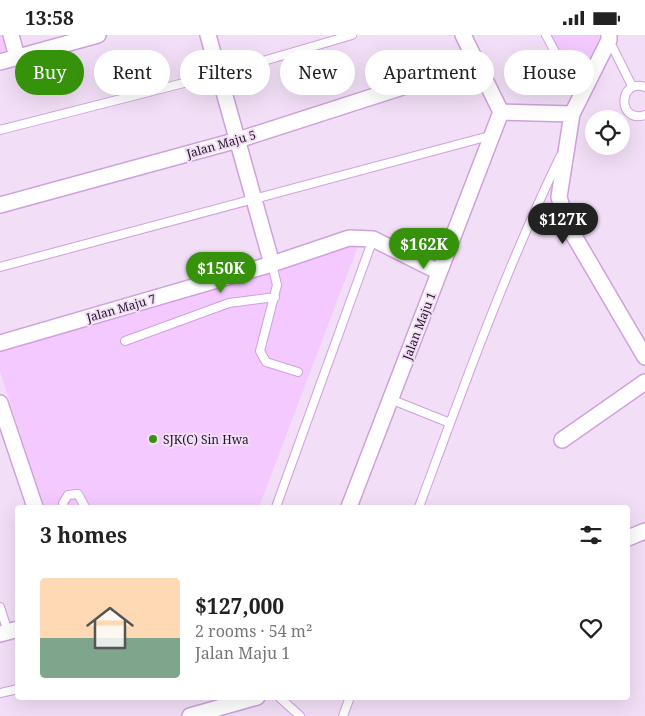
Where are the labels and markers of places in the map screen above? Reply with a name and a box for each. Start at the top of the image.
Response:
pin: $127K [528,203,598,245]
pin: $162K [389,227,459,270]
pin: $150K [186,251,256,294]
place label: SJK(C) Sin Hwa [163,431,249,448]
marker: SJK(C) Sin Hwa [147,433,159,445]

